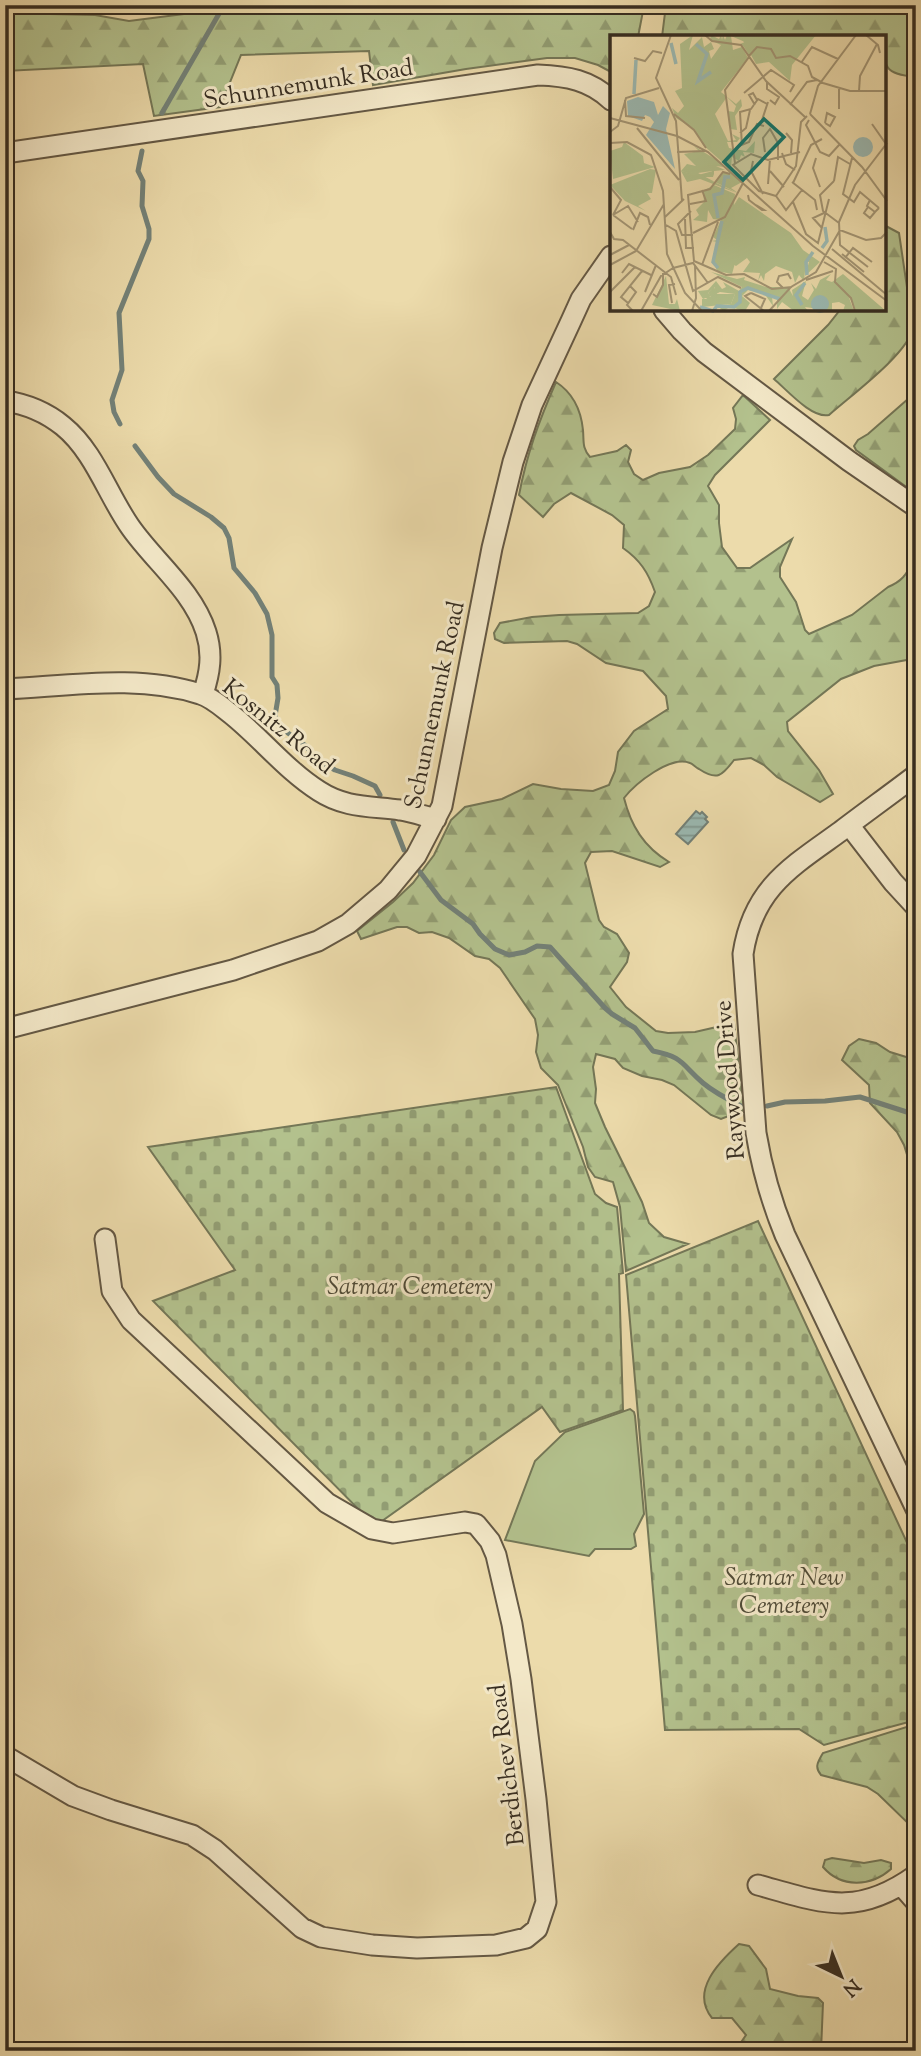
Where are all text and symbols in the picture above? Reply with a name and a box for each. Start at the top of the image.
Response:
inset map [610,35,886,312]
street label: Schunnemunk Road [201,52,416,118]
street label: Schunnemunk Road [397,598,475,813]
street label: Kosnitz Road [214,672,342,784]
street label: Raywood Drive [707,999,755,1161]
park label: Satmar Cemetery [327,1271,493,1305]
park label: Satmar New Cemetery [724,1562,844,1624]
street label: Berdichev Road [481,1682,535,1848]
north arrow [806,1940,876,2010]
text: N [836,1972,866,2002]

